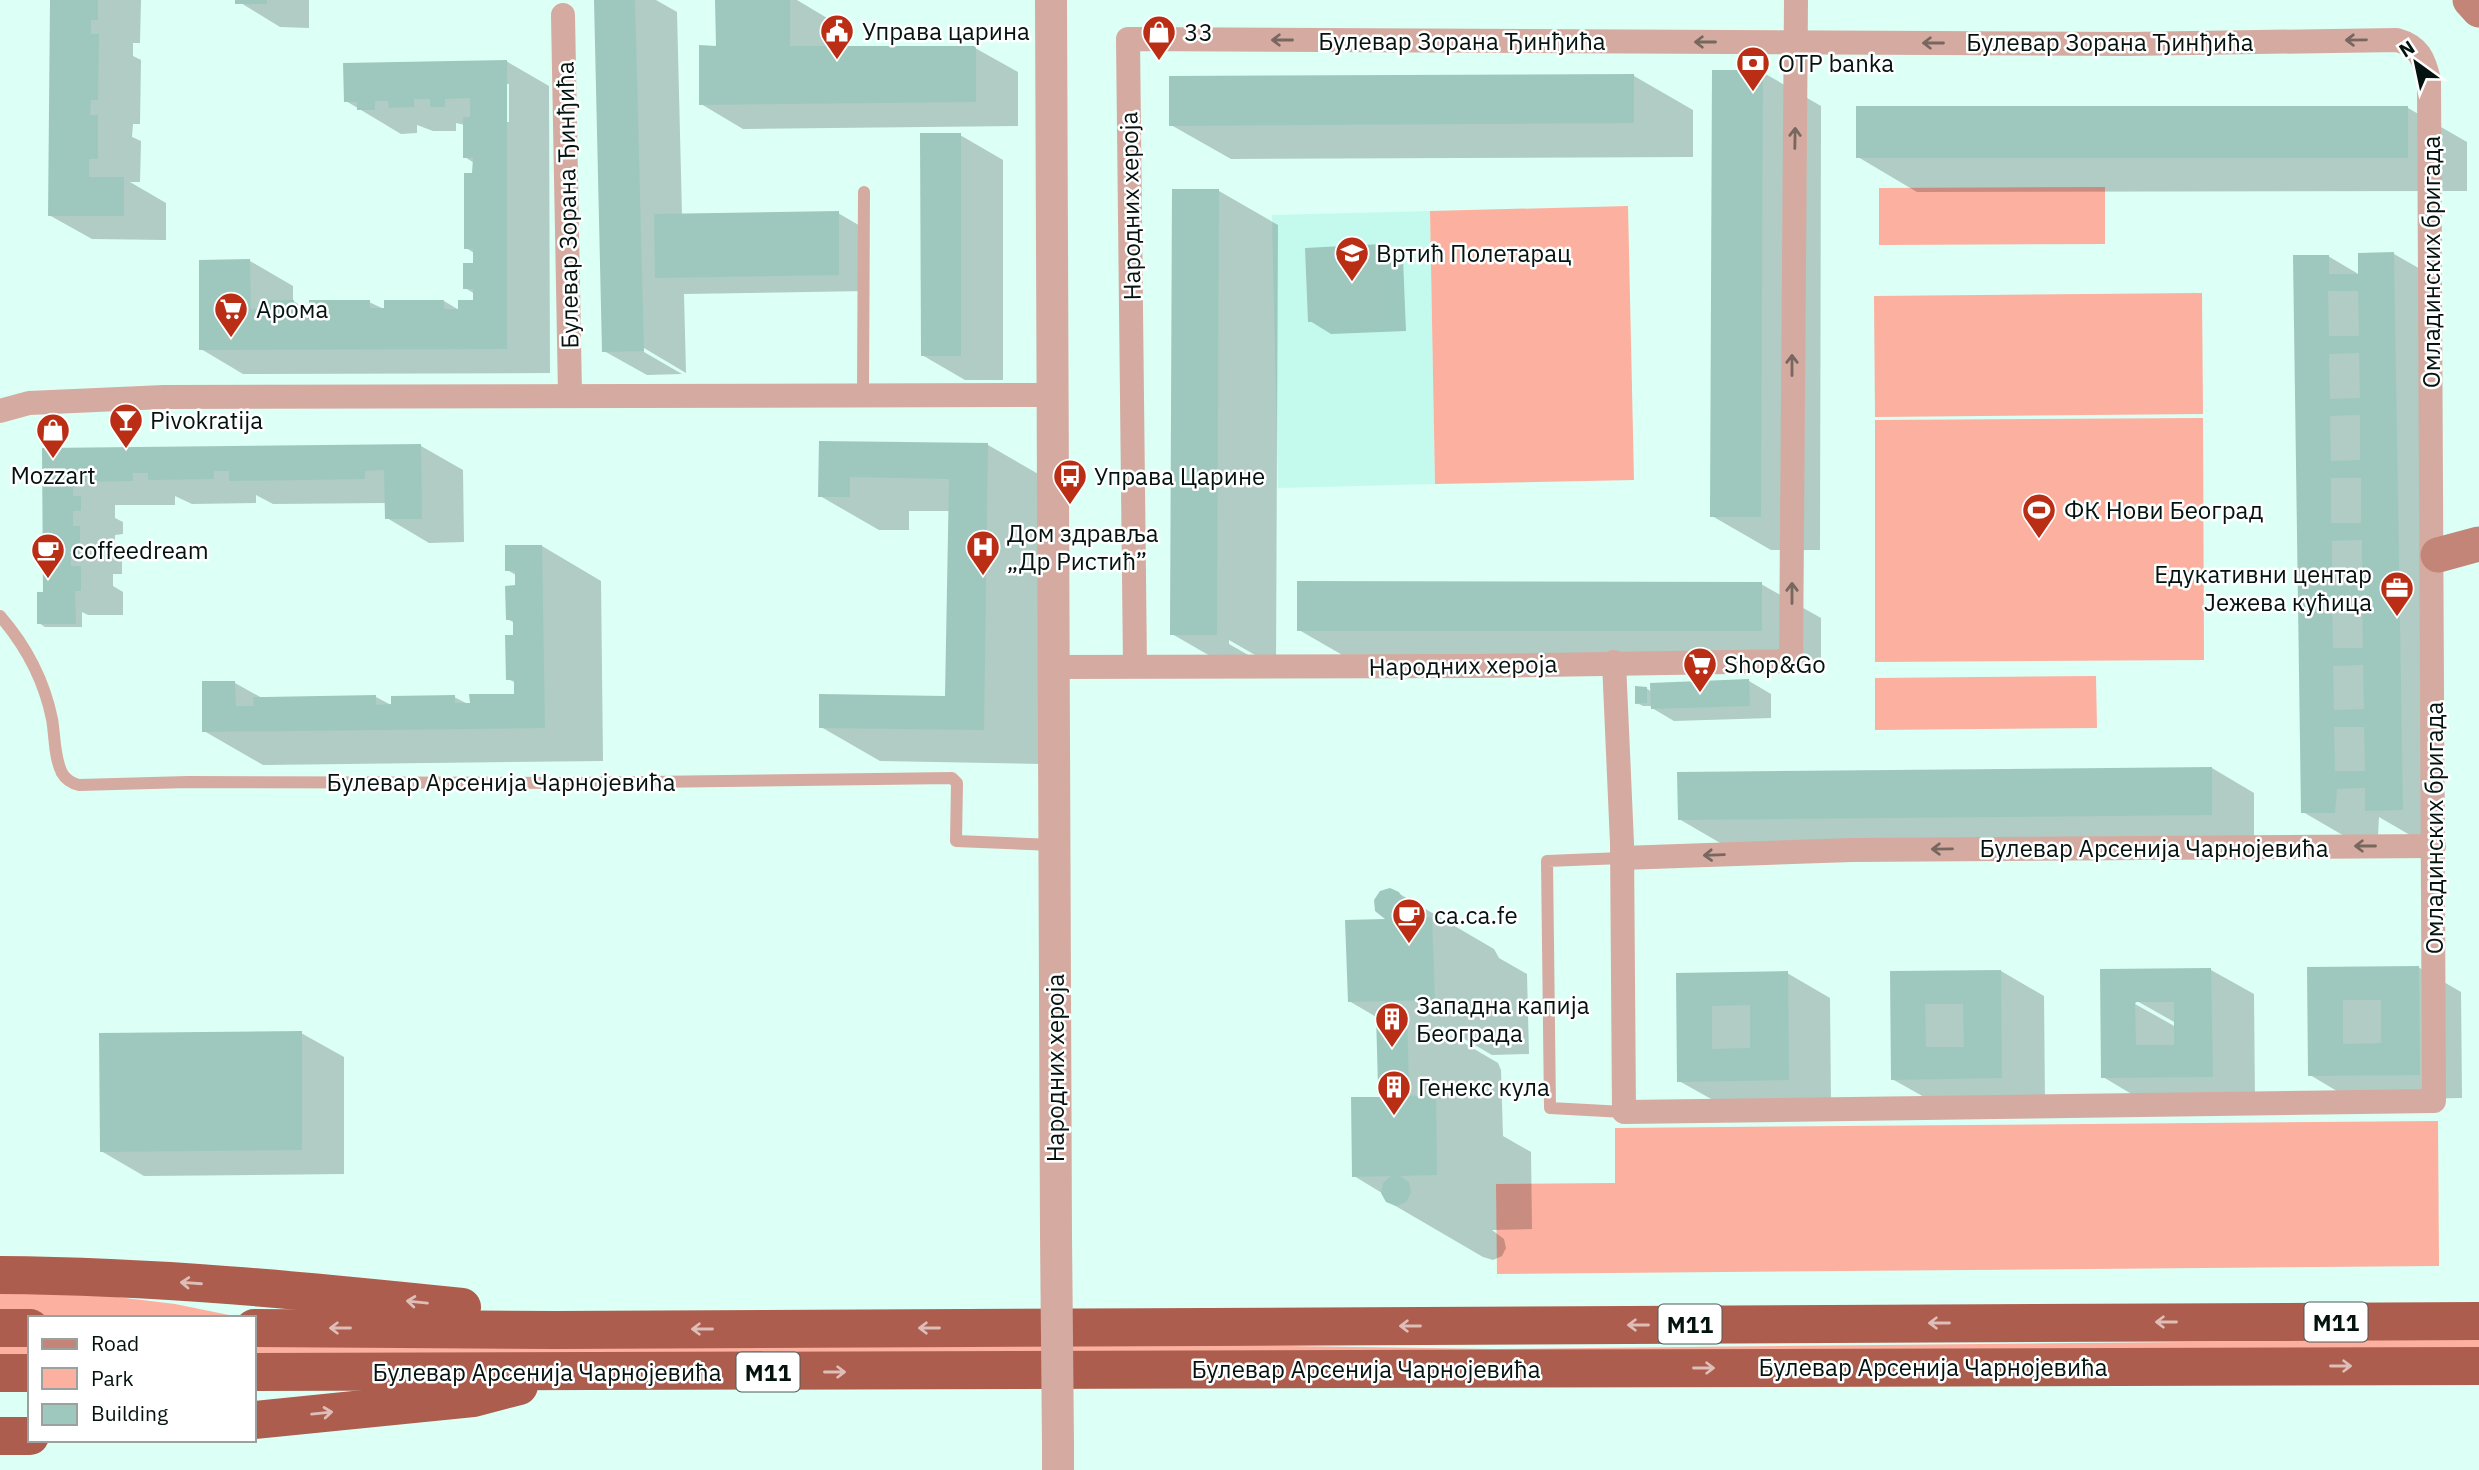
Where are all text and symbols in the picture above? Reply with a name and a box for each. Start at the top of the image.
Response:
public building icon: Управа царина [818,12,856,61]
shop icon: 33 [1140,13,1178,62]
place label: Управа царина [862,15,1030,47]
place label: 33 [1184,16,1213,48]
street label: Булевар Зорана Ђинђића [1318,25,1606,57]
street label: Булевар Зорана Ђинђића [1966,26,2254,58]
north arrow [2381,28,2451,98]
one-way arrow [1270,33,1293,47]
one-way arrow [2345,34,2368,47]
one-way arrow [1694,35,1717,49]
text: N [2394,35,2419,63]
one-way arrow [1921,36,1944,50]
bank icon: OTP banka [1734,44,1772,93]
place label: OTP banka [1778,47,1894,79]
street label: Булевар Зорана Ђинђића [548,61,586,349]
street label: Народних хероја [1112,111,1148,301]
one-way arrow [1788,127,1802,150]
street label: Омладинских бригада [2415,136,2447,388]
school or university icon: Вртић Полетарац [1333,234,1371,283]
place label: Вртић Полетарац [1376,237,1571,269]
supermarket icon: Арома [212,290,250,339]
place label: Арома [256,293,328,325]
one-way arrow [1785,354,1799,377]
bar icon: Pivokratija [107,401,145,450]
place label: Pivokratija [150,404,263,436]
shop icon: Mozzart [34,411,72,460]
bus stop icon: Управа Царине [1051,457,1089,506]
place label: Mozzart [10,459,96,491]
place label: Управа Царине [1094,460,1265,492]
sports icon: ФК Нови Београд [2020,491,2058,540]
place label: ФК Нови Београд [2064,494,2263,526]
place label: Дом здравља „Др Ристић” [1007,517,1159,577]
hospital icon: Дом здравља „Др Ристић” [964,528,1002,577]
cafe icon: coffeedream [29,531,67,580]
place label: coffeedream [72,534,209,566]
place label: Едукативни центар Јежева кућица [2154,558,2372,618]
office icon: Едукативни центар Јежева кућица [2378,569,2416,618]
one-way arrow [1785,582,1798,605]
supermarket icon: Shop&Go [1681,645,1719,694]
street label: Народних хероја [1368,647,1558,683]
place label: Shop&Go [1724,648,1826,680]
street label: Омладинских бригада [2418,702,2450,954]
street label: Булевар Арсенија Чарнојевића [326,766,676,798]
street label: Булевар Арсенија Чарнојевића [1979,832,2329,864]
one-way arrow [2354,840,2377,853]
one-way arrow [1931,842,1954,856]
one-way arrow [1703,848,1726,861]
cafe icon: ca.ca.fe [1390,896,1428,945]
place label: ca.ca.fe [1434,899,1518,931]
street label: Народних хероја [1039,973,1071,1162]
place label: Западна капија Београда [1416,989,1590,1049]
building icon: Западна капија Београда [1373,1000,1411,1049]
building icon: Генекс кула [1375,1068,1413,1117]
place label: Генекс кула [1418,1071,1550,1103]
one-way arrow [179,1276,202,1289]
one-way arrow [406,1296,429,1309]
road number: M11 [2304,1302,2368,1342]
road number: M11 [1658,1304,1722,1344]
legend [28,1316,256,1442]
one-way arrow [2155,1316,2178,1329]
one-way arrow [1927,1317,1950,1330]
one-way arrow [1626,1318,1649,1332]
one-way arrow [1399,1319,1422,1333]
one-way arrow [328,1321,351,1335]
one-way arrow [918,1321,941,1335]
one-way arrow [691,1322,714,1336]
text: Road [91,1329,139,1357]
street label: Булевар Арсенија Чарнојевића [1758,1351,2108,1383]
road number: M11 [736,1352,800,1392]
street label: Булевар Арсенија Чарнојевића [1191,1353,1541,1385]
street label: Булевар Арсенија Чарнојевића [372,1356,722,1388]
one-way arrow [2329,1359,2352,1373]
one-way arrow [1692,1361,1715,1375]
text: Park [91,1364,134,1392]
one-way arrow [823,1365,846,1378]
text: Building [91,1399,168,1427]
one-way arrow [310,1406,332,1419]

